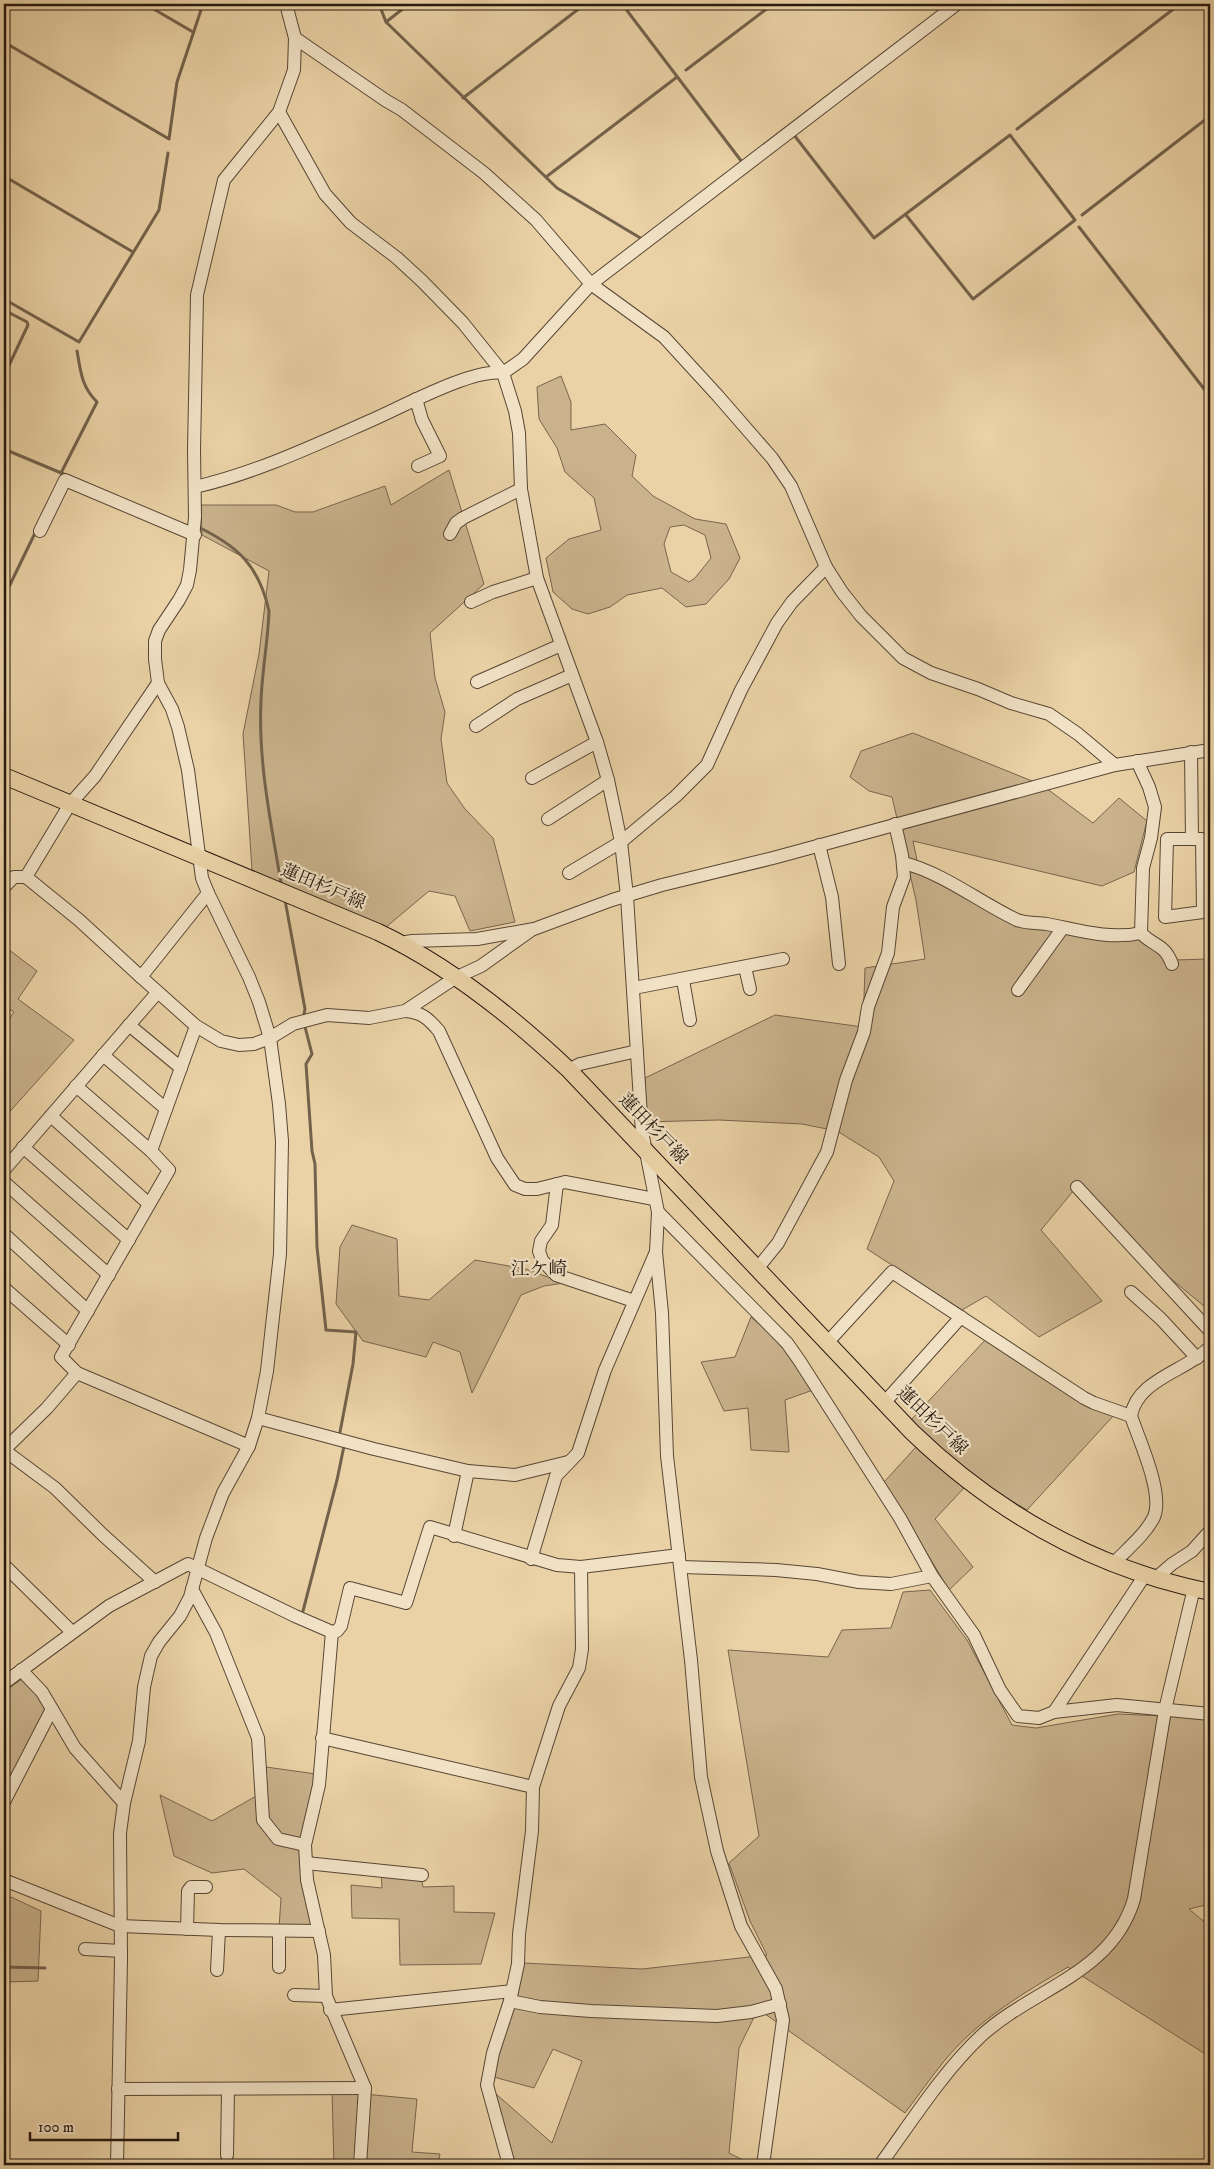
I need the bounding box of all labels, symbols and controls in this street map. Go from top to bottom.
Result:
street label: 蓮田杉戸線 [277,859,369,915]
street label: 蓮田杉戸線 [614,1089,692,1169]
district label: 江ケ崎 [510,1258,568,1281]
street label: 蓮田杉戸線 [892,1382,972,1460]
scale bar [30,2109,178,2141]
text: 100 m [38,2118,74,2137]

